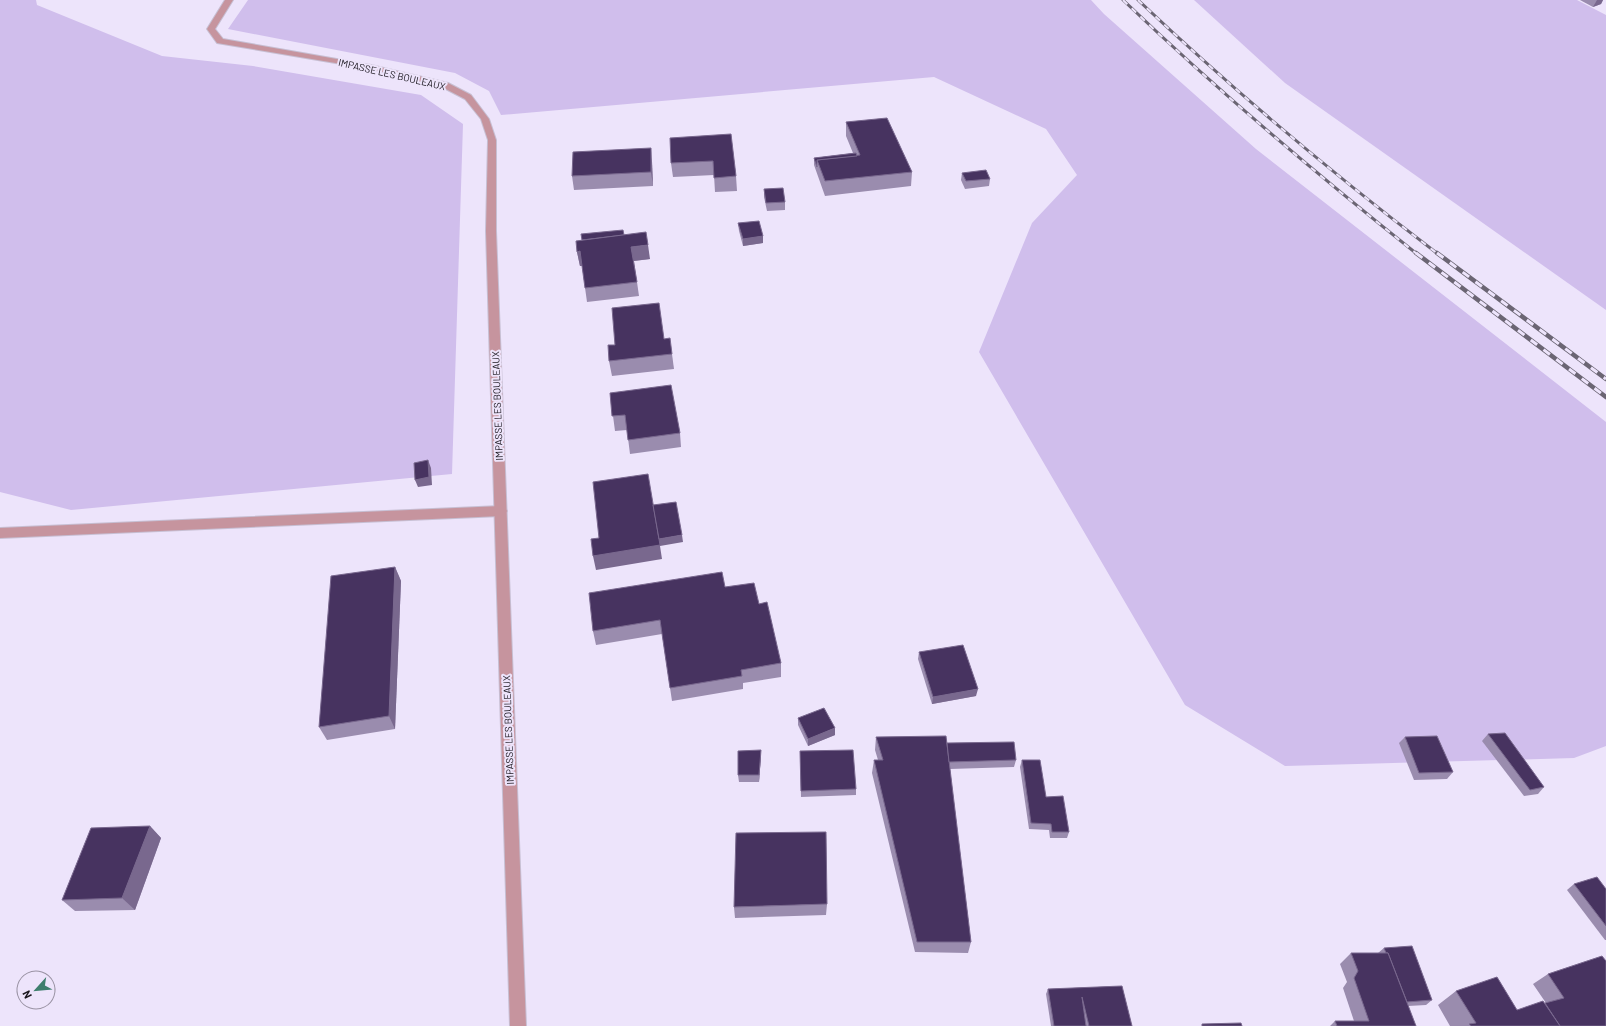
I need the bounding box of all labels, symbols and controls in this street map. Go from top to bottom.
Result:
street label: IMPASSE LES BOULEAUX [337,56,447,92]
street label: IMPASSE LES BOULEAUX [489,351,505,461]
street label: IMPASSE LES BOULEAUX [500,675,516,785]
north arrow [16,970,56,1010]
text: N [19,989,34,1001]

